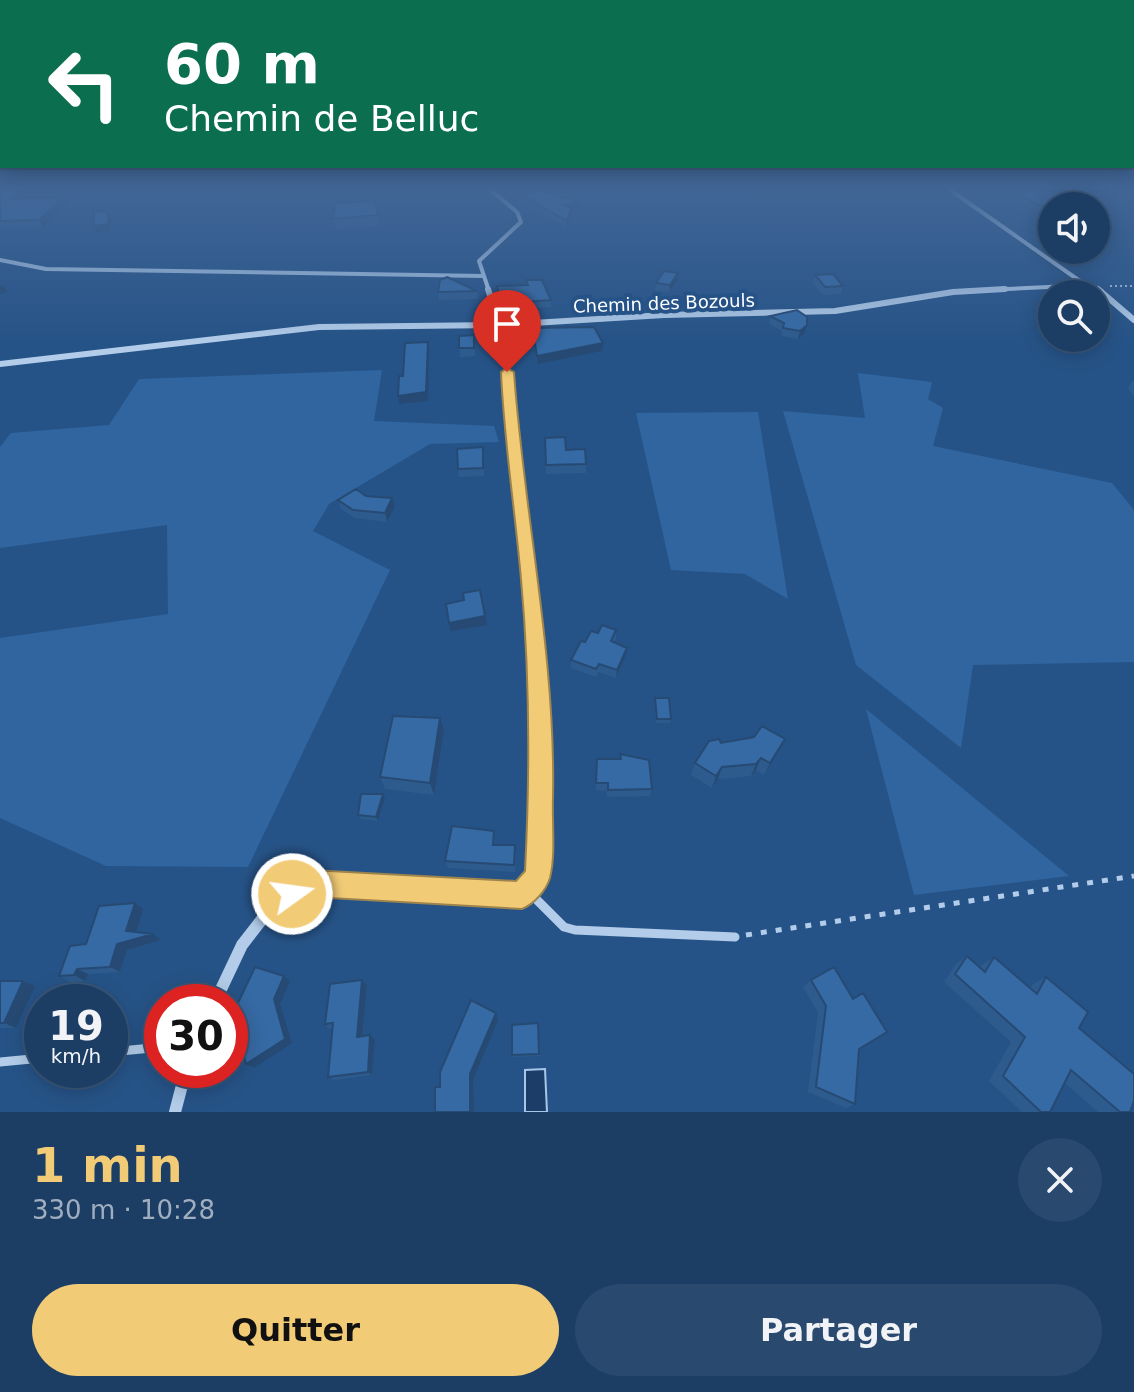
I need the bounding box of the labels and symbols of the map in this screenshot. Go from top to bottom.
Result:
street label: Chemin des Bozouls [573,289,755,317]
pin [473,290,541,372]
position arrow [250,852,334,936]
speed limit sign: 30 [144,984,248,1088]

